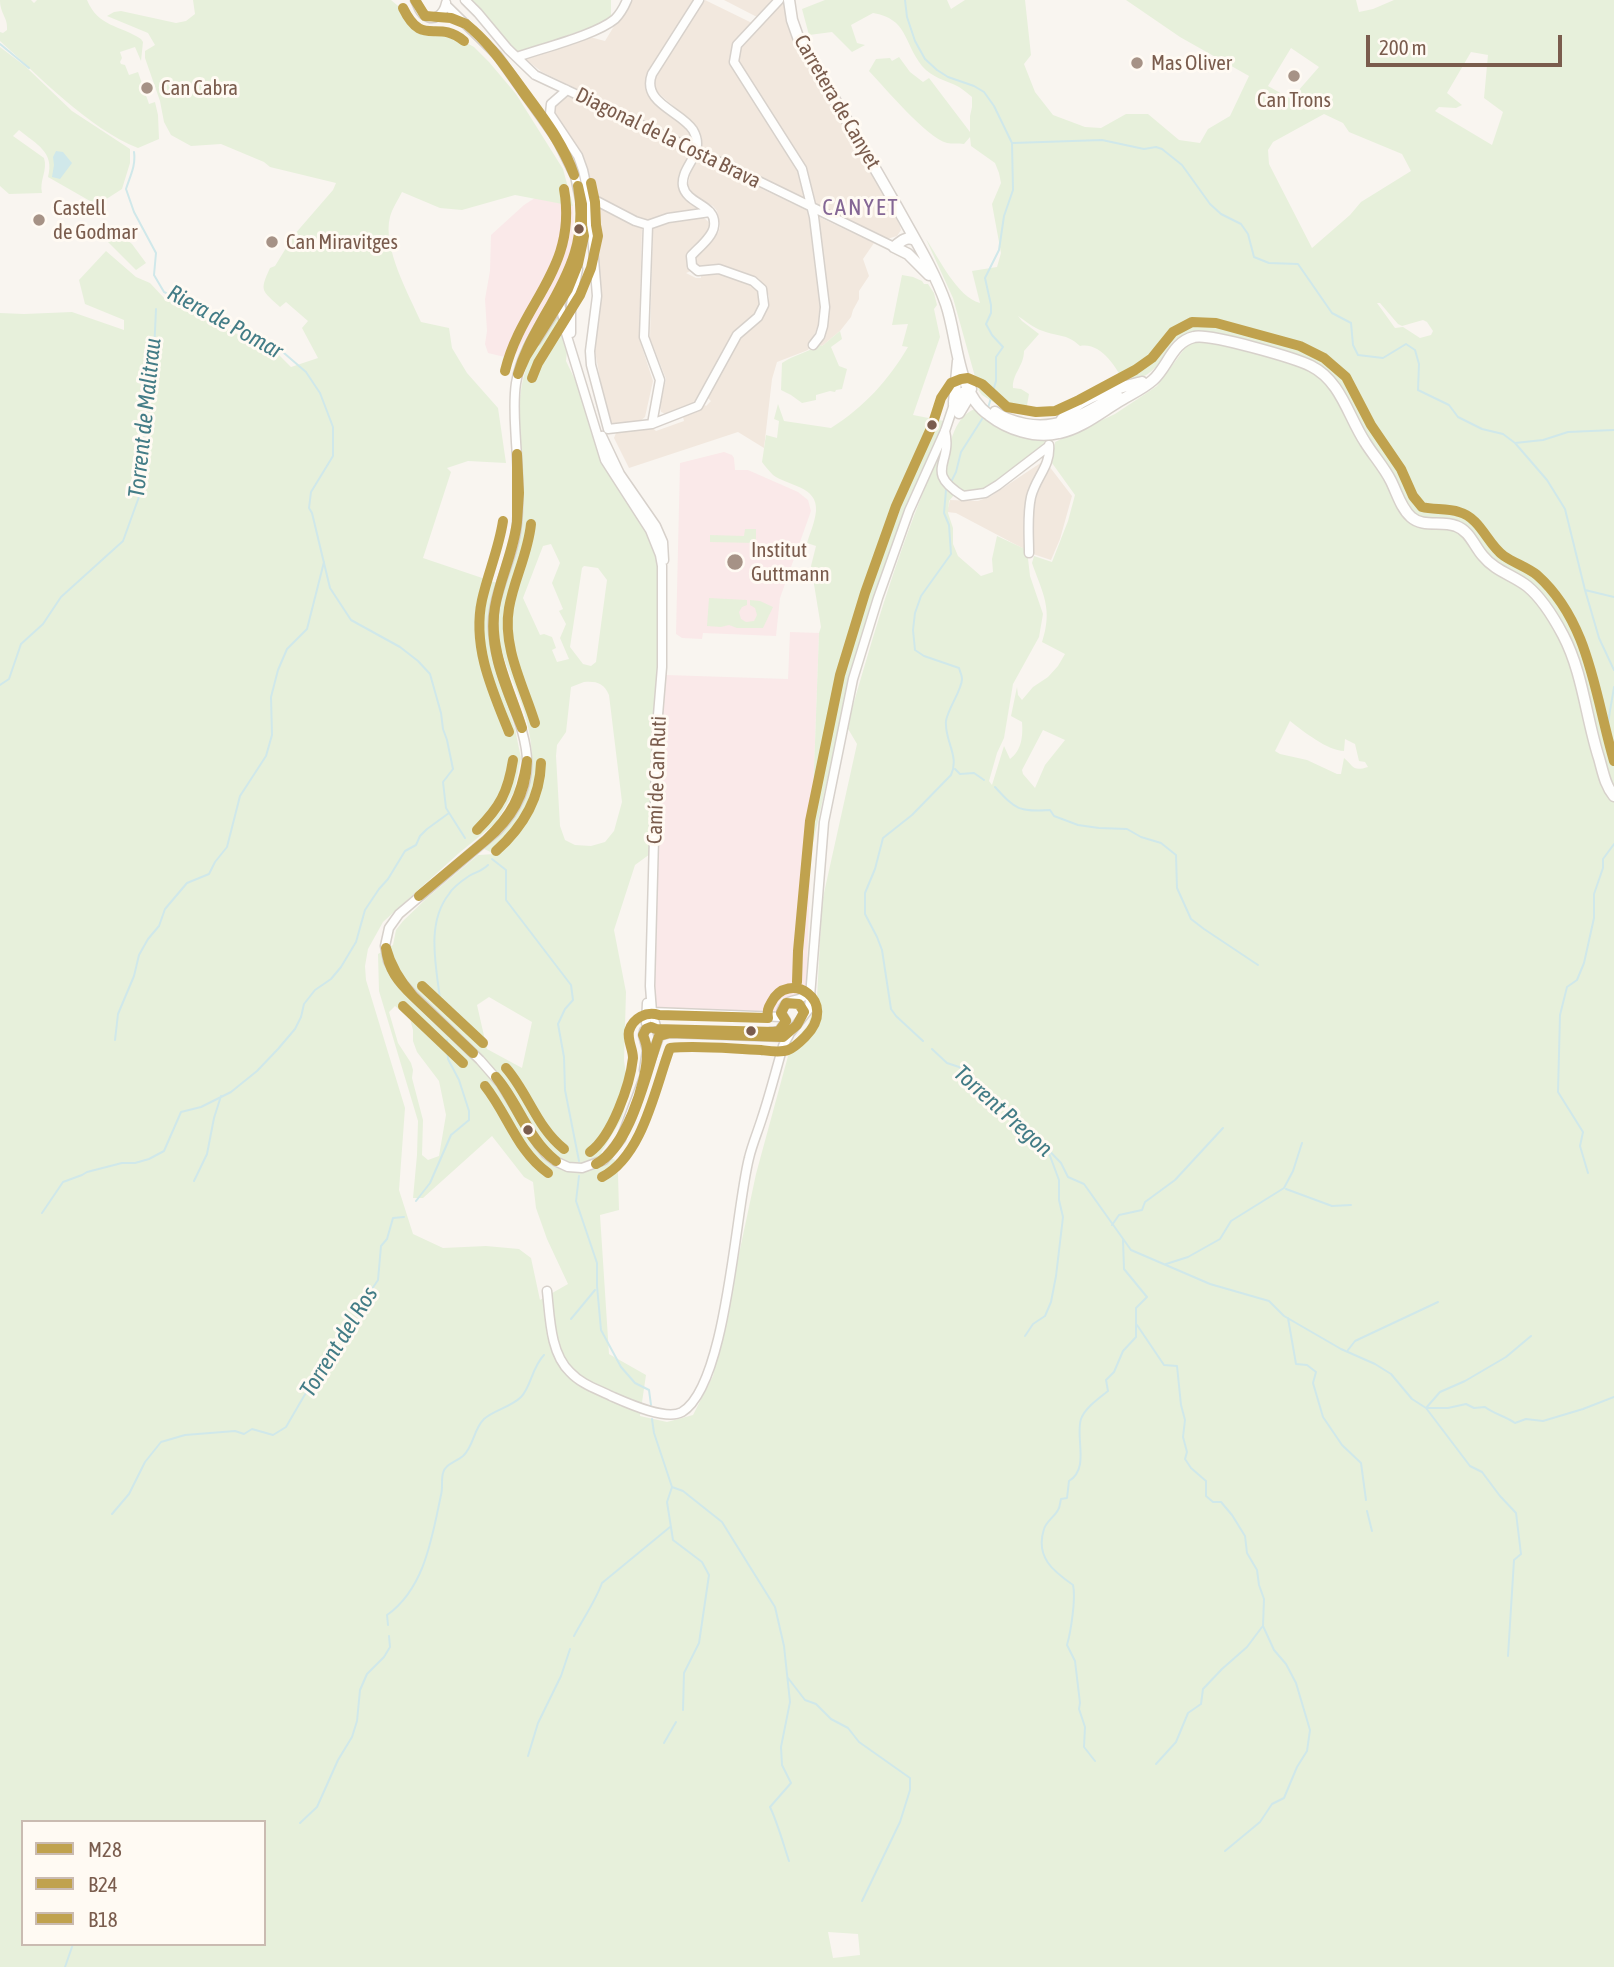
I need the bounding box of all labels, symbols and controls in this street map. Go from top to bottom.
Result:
scale bar [1369,21,1565,65]
street label: Carretera de Canyet [788,30,886,174]
text: 200 m [1379,35,1427,59]
place label: Mas Oliver [1151,50,1232,76]
marker: Mas Oliver [1129,55,1145,71]
marker: Can Trons [1286,68,1302,84]
place label: Can Cabra [161,75,238,101]
marker: Can Cabra [139,80,155,96]
street label: Diagonal de la Costa Brava [571,82,765,194]
place label: Can Trons [1257,87,1331,113]
district label: CANYET [823,194,899,222]
place label: Castell de Godmar [53,195,137,245]
marker: Castell de Godmar [31,212,47,228]
unlabelled marker [572,222,586,236]
place label: Can Miravitges [286,229,398,255]
marker: Can Miravitges [264,234,280,250]
water label: Riera de Pomar [163,279,287,365]
water label: Torrent de Malitrau [123,337,167,499]
unlabelled marker [925,418,939,432]
place label: Institut Guttmann [751,537,830,587]
marker: Institut Guttmann [725,552,745,572]
street label: Camí de Can Ruti [642,715,672,845]
unlabelled marker [744,1024,758,1038]
water label: Torrent Pregon [948,1059,1058,1163]
unlabelled marker [521,1123,535,1137]
water label: Torrent del Ros [294,1282,384,1402]
legend [21,1820,266,1946]
text: M28 [88,1837,122,1861]
text: B24 [88,1872,118,1896]
text: B18 [88,1907,118,1931]

